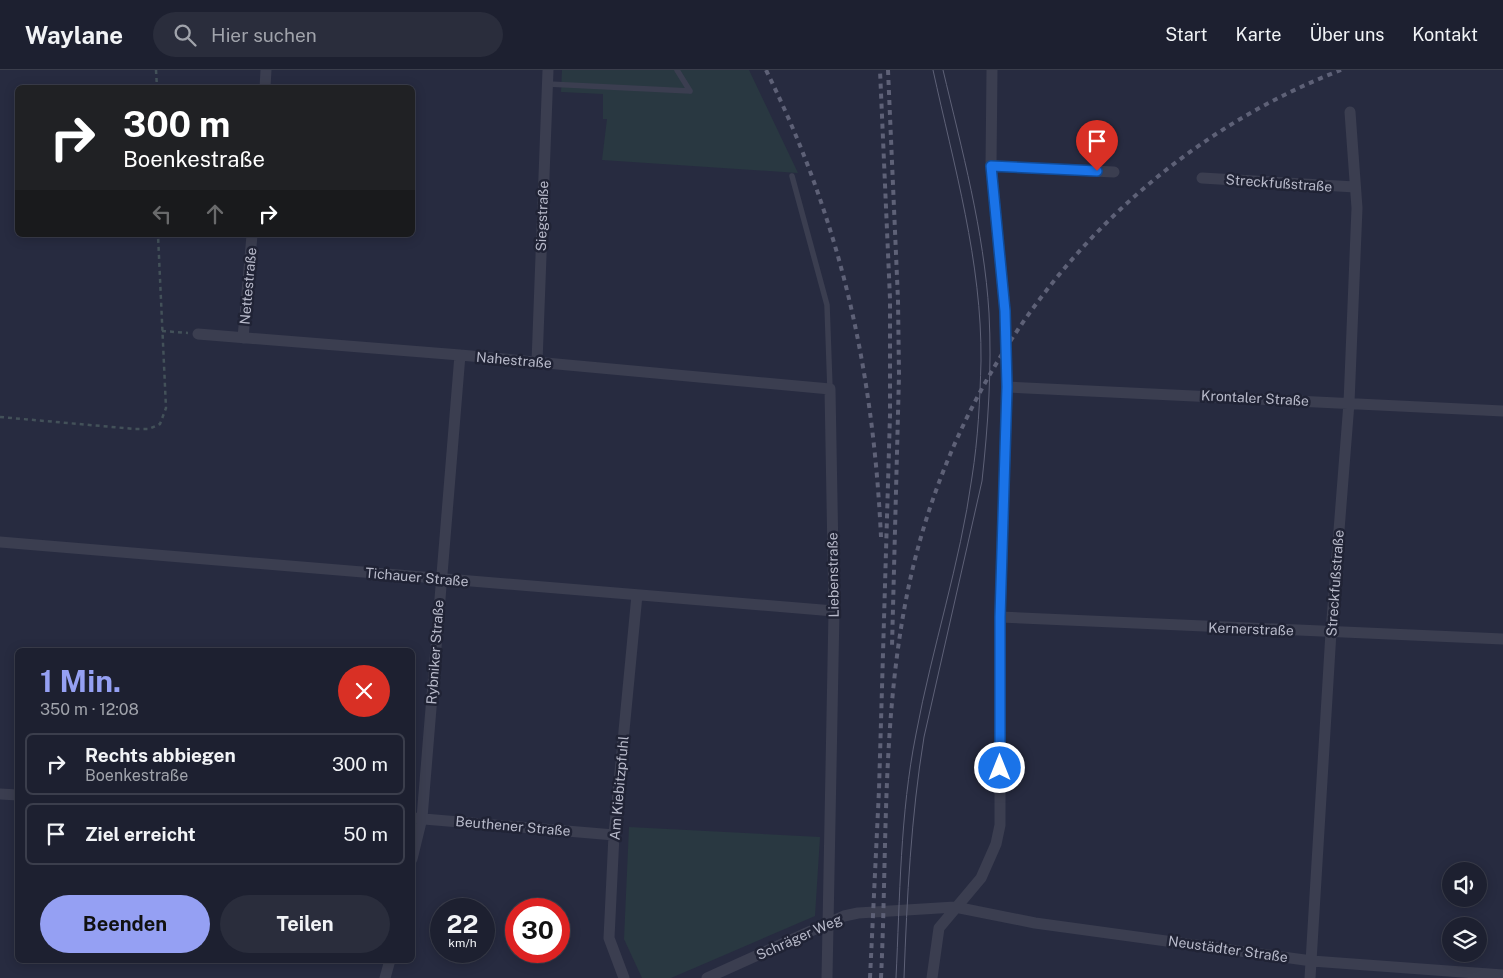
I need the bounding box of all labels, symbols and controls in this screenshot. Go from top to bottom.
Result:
search box [153,12,503,57]
text: Waylane [25,21,123,49]
icon: search [171,21,199,49]
text: Hier suchen [211,24,317,46]
text: Start [1165,24,1208,45]
text: Karte [1236,24,1281,45]
text: Über uns [1309,24,1384,45]
text: Kontakt [1412,24,1478,45]
text: 300 m [123,104,230,145]
icon: right [40,105,105,170]
pin [1076,120,1118,171]
icon: arrive [1083,127,1111,155]
text: Boenkestraße [123,146,265,172]
street label: Streckfußstraße [1225,171,1333,195]
street label: Siegstraße [533,180,551,252]
icon: left [148,200,176,228]
icon: ahead [201,200,229,228]
icon: right [254,200,282,228]
street label: Nettestraße [237,247,259,325]
street label: Nahestraße [476,349,552,371]
street label: Krontaler Straße [1201,387,1309,409]
street label: Streckfußstraße [1323,529,1347,637]
street label: Liebenstraße [824,532,842,618]
street label: Tichauer Straße [365,565,469,589]
street label: Rybniker Straße [423,599,447,705]
street label: Kernerstraße [1208,620,1294,638]
text: 1 Min. [40,663,121,699]
button: close [338,665,390,717]
text: 350 m · 12:08 [40,700,139,719]
street label: Am Kiebitzpfuhl [606,735,632,841]
position arrow [973,741,1025,793]
text: Rechts abbiegen [85,744,236,766]
icon: right [42,750,70,778]
text: 300 m [332,753,388,775]
text: Boenkestraße [85,766,188,785]
street label: Beuthener Straße [455,813,571,839]
icon: arrive [42,820,70,848]
text: Ziel erreicht [85,823,196,845]
text: 50 m [343,823,388,845]
map controls [1442,862,1487,962]
button: sound [1442,862,1487,907]
button: Beenden [40,895,210,953]
button: Teilen [220,895,390,953]
speed limit sign: 30 [505,898,570,963]
text: 22 [447,909,478,939]
street label: Schräger Weg [754,911,845,963]
button: layers [1442,917,1487,962]
street label: Neustädter Straße [1167,933,1289,965]
text: km/h [448,936,477,950]

